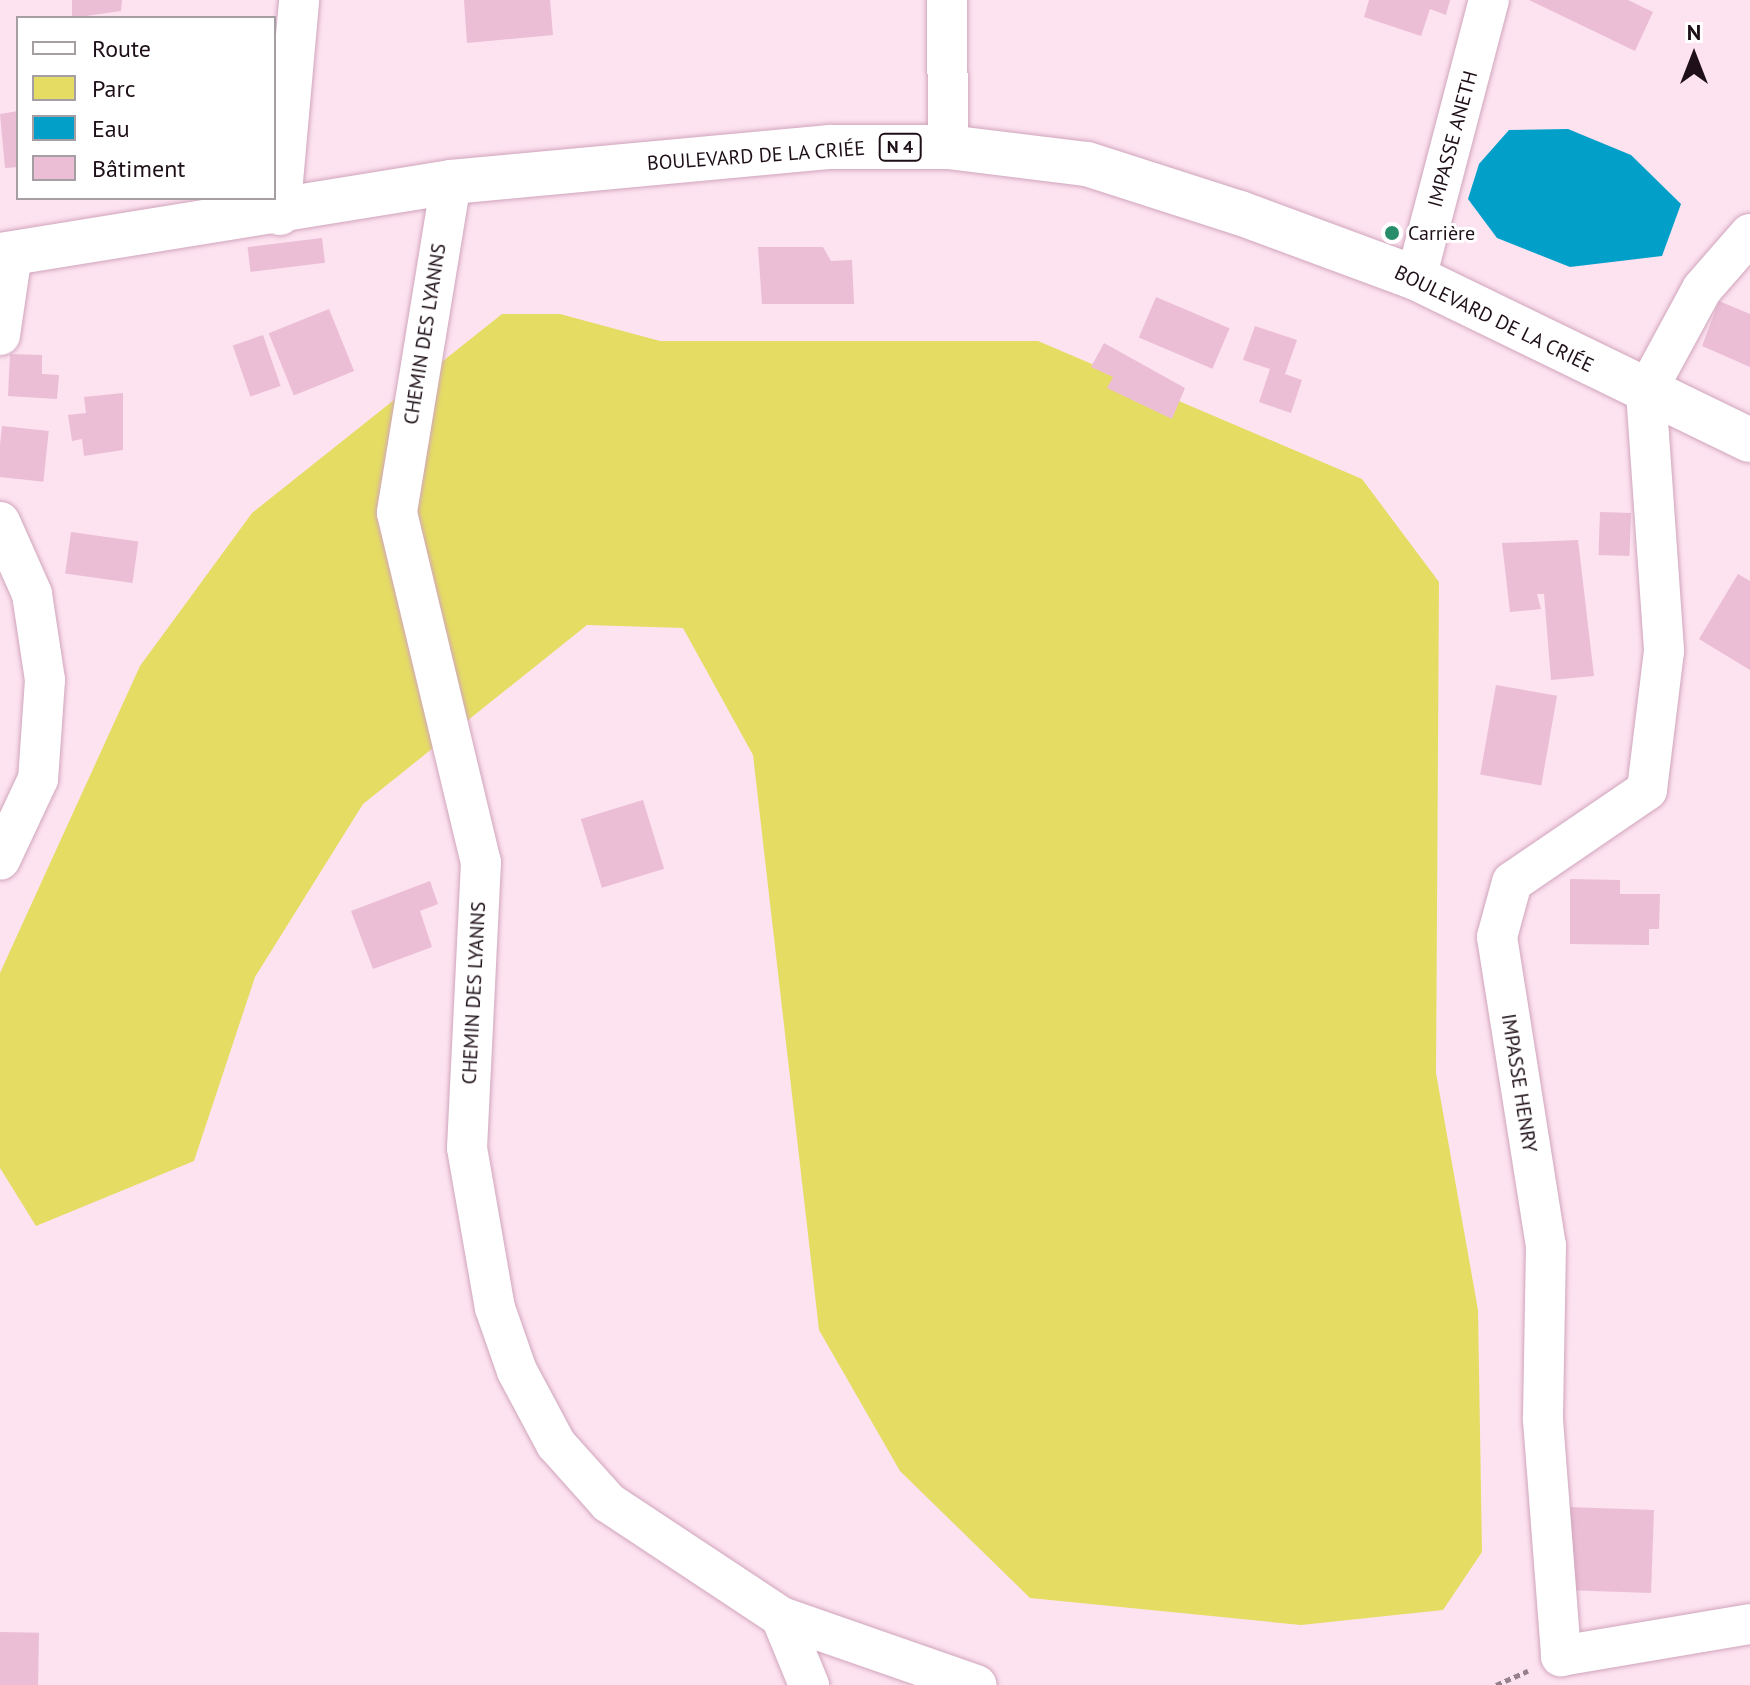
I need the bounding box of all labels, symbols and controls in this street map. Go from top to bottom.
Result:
legend [16,16,276,200]
north arrow [1654,16,1734,96]
text: N [1687,18,1701,46]
text: Route [92,33,151,64]
street label: IMPASSE ANETH [1423,68,1483,210]
text: Parc [92,73,135,104]
text: Eau [92,113,130,144]
road number: N 4 [878,133,922,161]
street label: BOULEVARD DE LA CRIÉE [646,136,866,176]
text: Bâtiment [92,153,185,184]
place label: Carrière [1408,221,1475,245]
marker: Carrière [1383,224,1401,242]
street label: CHEMIN DES LYANNS [399,242,451,426]
street label: BOULEVARD DE LA CRIÉE [1390,260,1598,378]
street label: CHEMIN DES LYANNS [457,901,491,1085]
street label: IMPASSE HENRY [1496,1012,1542,1154]

